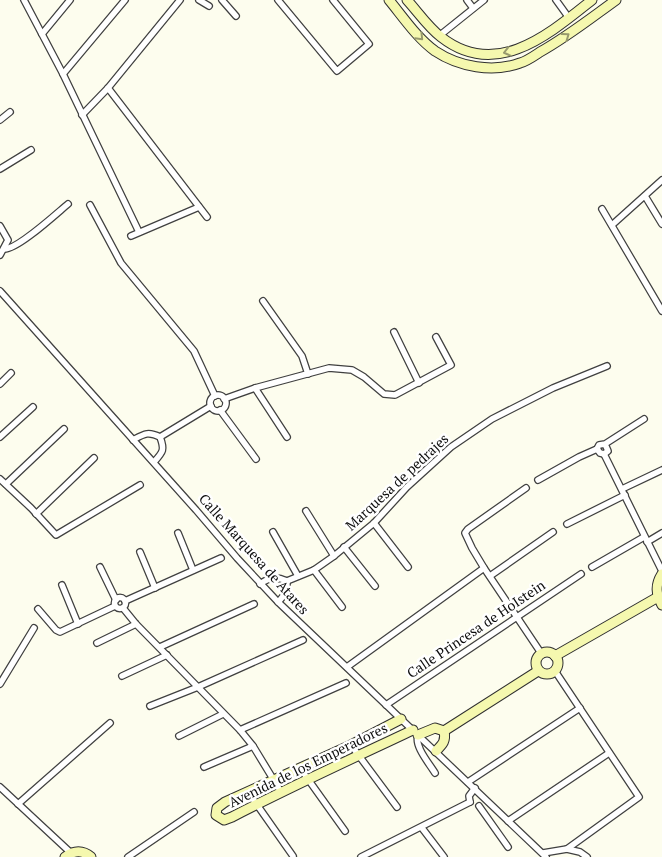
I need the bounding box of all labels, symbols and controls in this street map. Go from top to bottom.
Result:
one-way arrow [414,31,423,40]
one-way arrow [560,33,570,42]
one-way arrow [502,46,511,57]
street label: Marquesa de pedrajes [341,429,452,534]
street label: Calle Marquesa de Atares [195,489,314,618]
street label: Calle Princesa de HoIstein [403,575,549,682]
street label: Avenida de los Emperadores [225,718,390,811]

